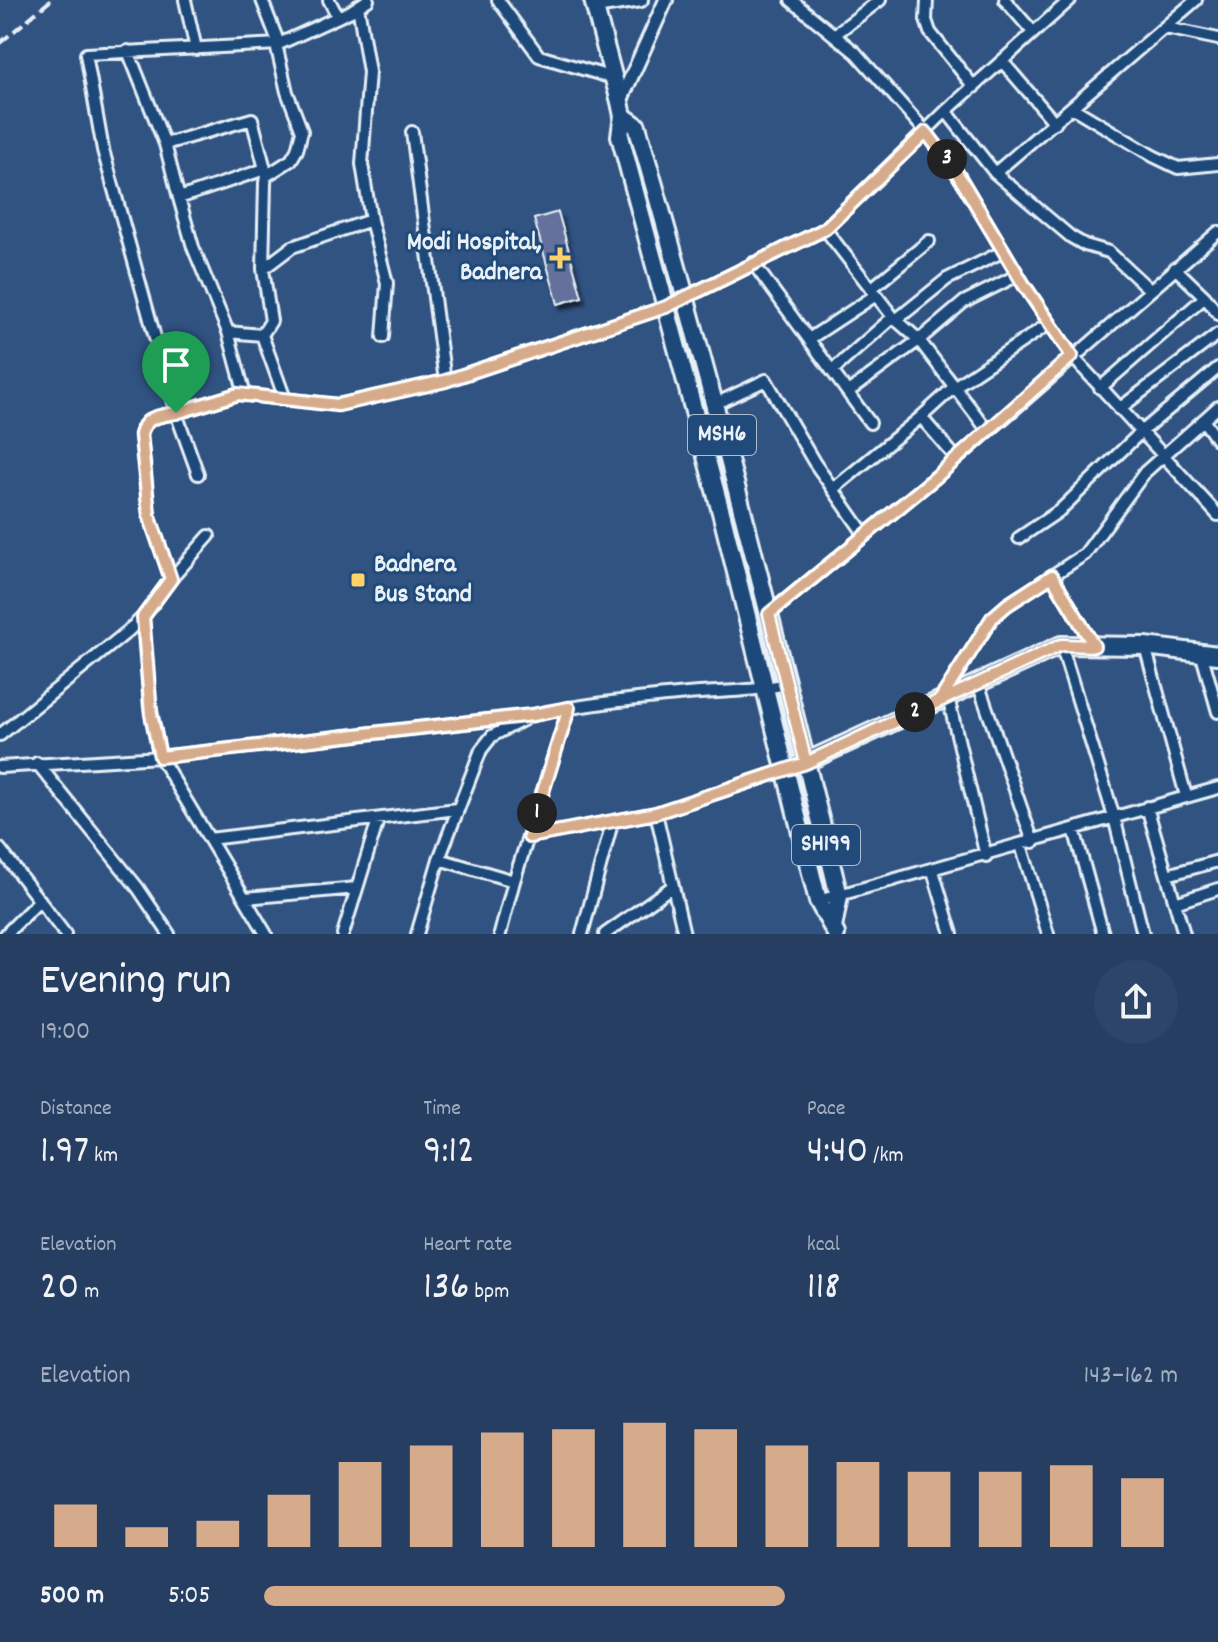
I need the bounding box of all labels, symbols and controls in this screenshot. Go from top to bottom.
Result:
pin: 3 [927,139,967,179]
text: 3 [942,143,952,174]
place label: Modi Hospital, Badnera [407,225,543,292]
marker: Modi Hospital, Badnera [549,247,571,269]
pin [142,331,210,413]
icon: arrive [154,343,198,387]
road number: MSH6 [688,415,756,455]
place label: Badnera Bus Stand [374,547,472,614]
marker: Badnera Bus Stand [349,571,367,589]
pin: 2 [895,692,935,732]
text: 2 [910,696,920,727]
pin: 1 [517,793,557,833]
text: 1 [535,797,539,828]
road number: SH199 [792,825,860,865]
text: Evening run [40,952,231,1015]
button: share [1094,960,1178,1044]
text: 19:00 [40,1014,90,1051]
text: Distance [40,1094,112,1125]
text: Time [423,1094,461,1125]
text: Pace [807,1094,846,1125]
text: 1.97 [40,1125,89,1182]
text: 9:12 [423,1125,475,1182]
text: 4:40 [807,1125,868,1182]
text: km [89,1141,118,1172]
text: /km [868,1141,904,1172]
text: Elevation [40,1230,117,1261]
text: Heart rate [423,1230,512,1261]
text: kcal [807,1230,840,1261]
text: 20 [40,1261,79,1318]
text: 136 [423,1261,469,1318]
text: 118 [807,1261,840,1318]
text: m [79,1277,99,1308]
text: bpm [469,1277,509,1308]
text: Elevation [40,1358,130,1395]
text: 143–162 m [1083,1358,1178,1395]
text: 500 m [40,1578,104,1615]
text: 5:05 [168,1578,211,1615]

